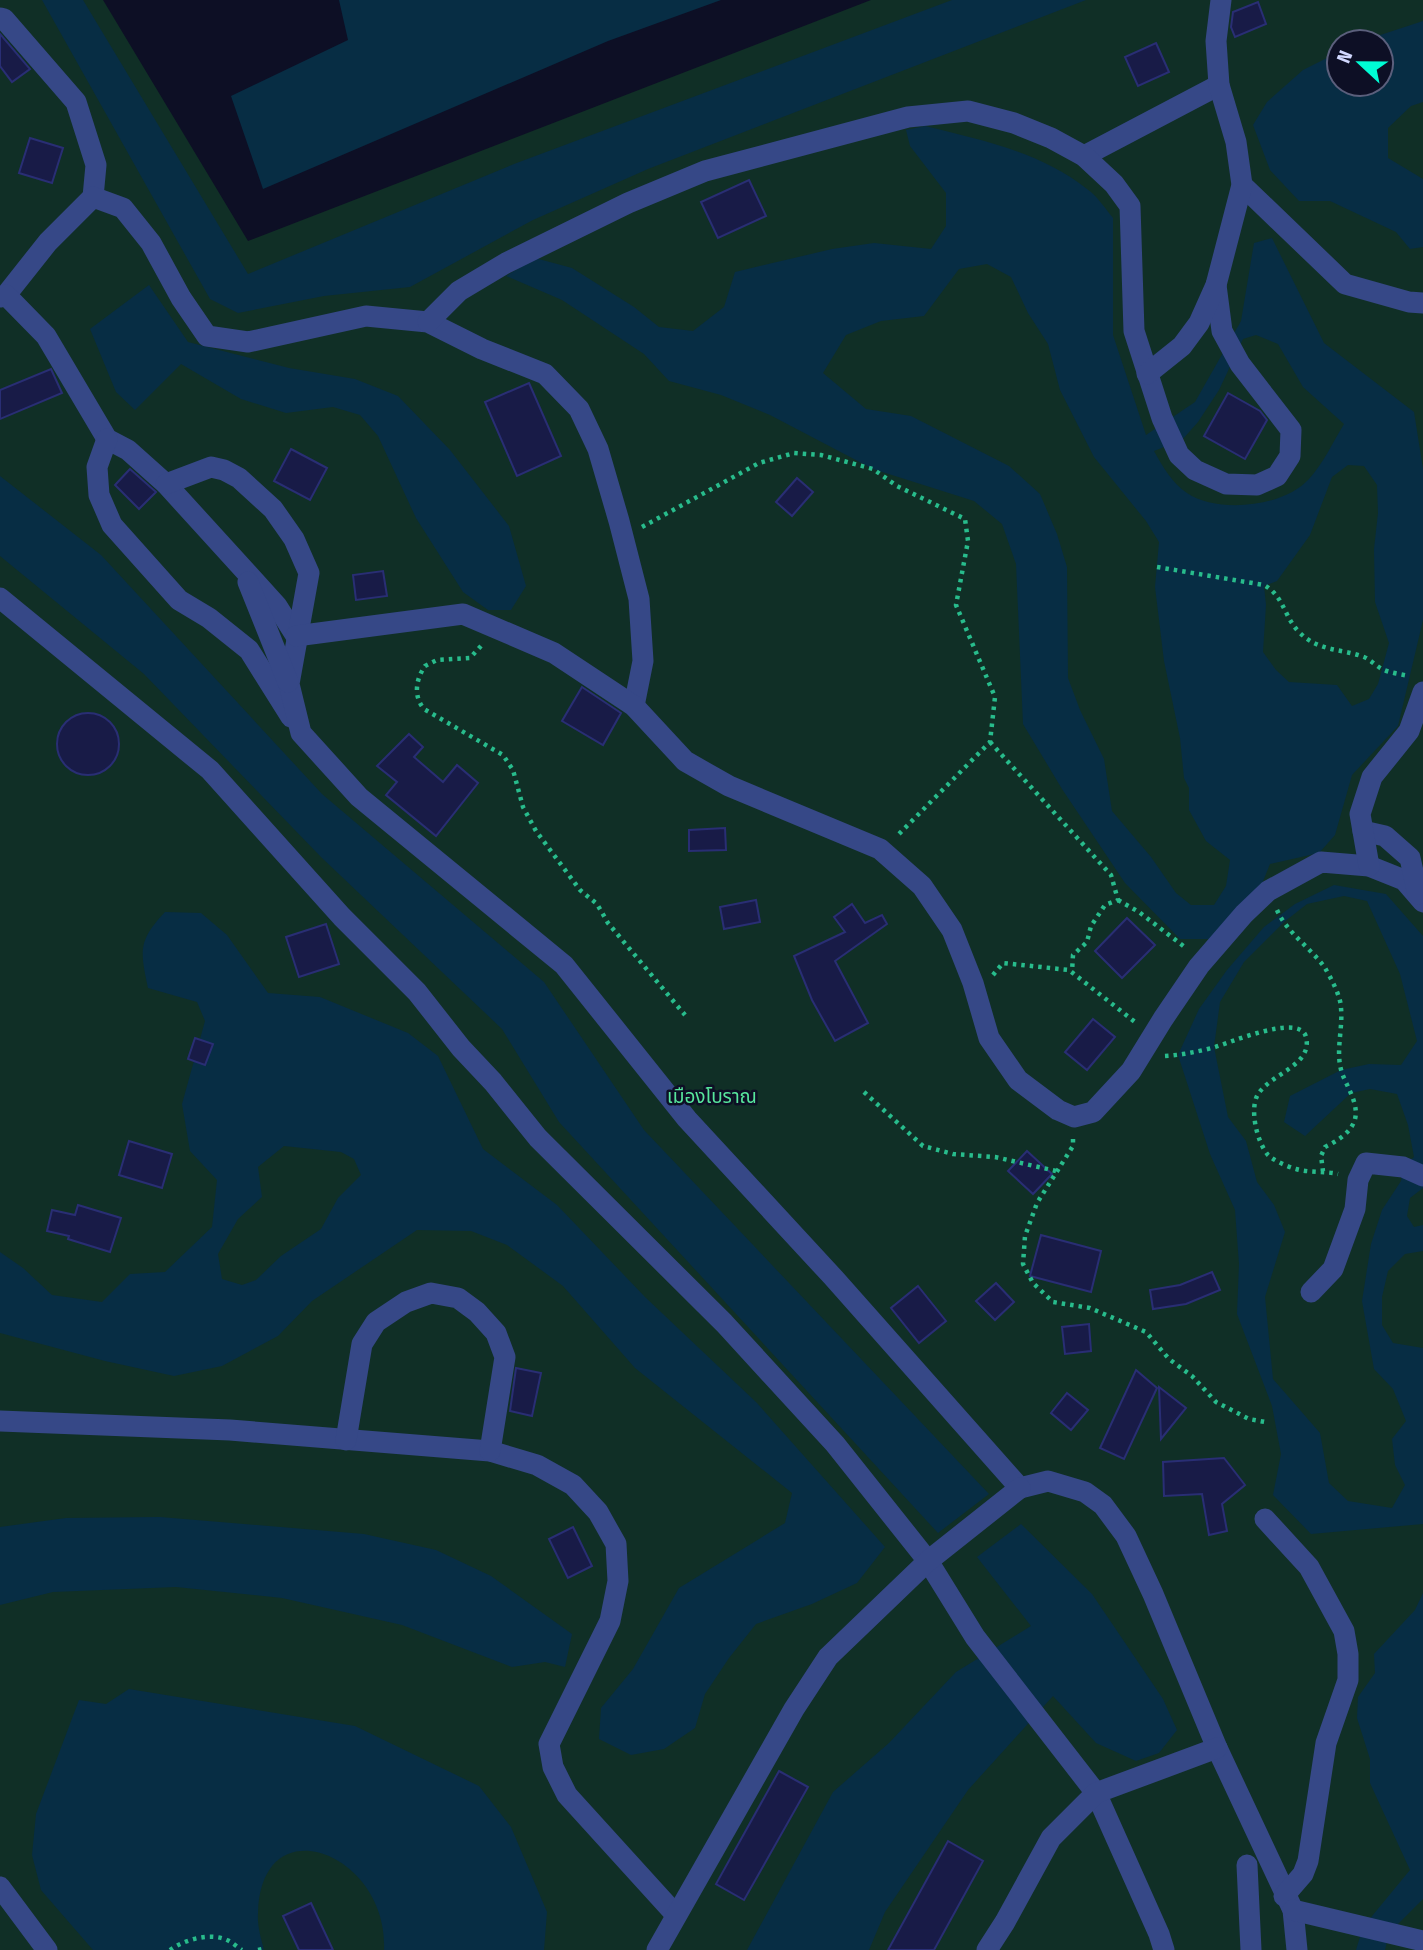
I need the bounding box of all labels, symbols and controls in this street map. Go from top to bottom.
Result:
north arrow [1325,28,1395,98]
text: N [1332,47,1357,66]
park label: เมืองโบราณ [667,1085,757,1108]

